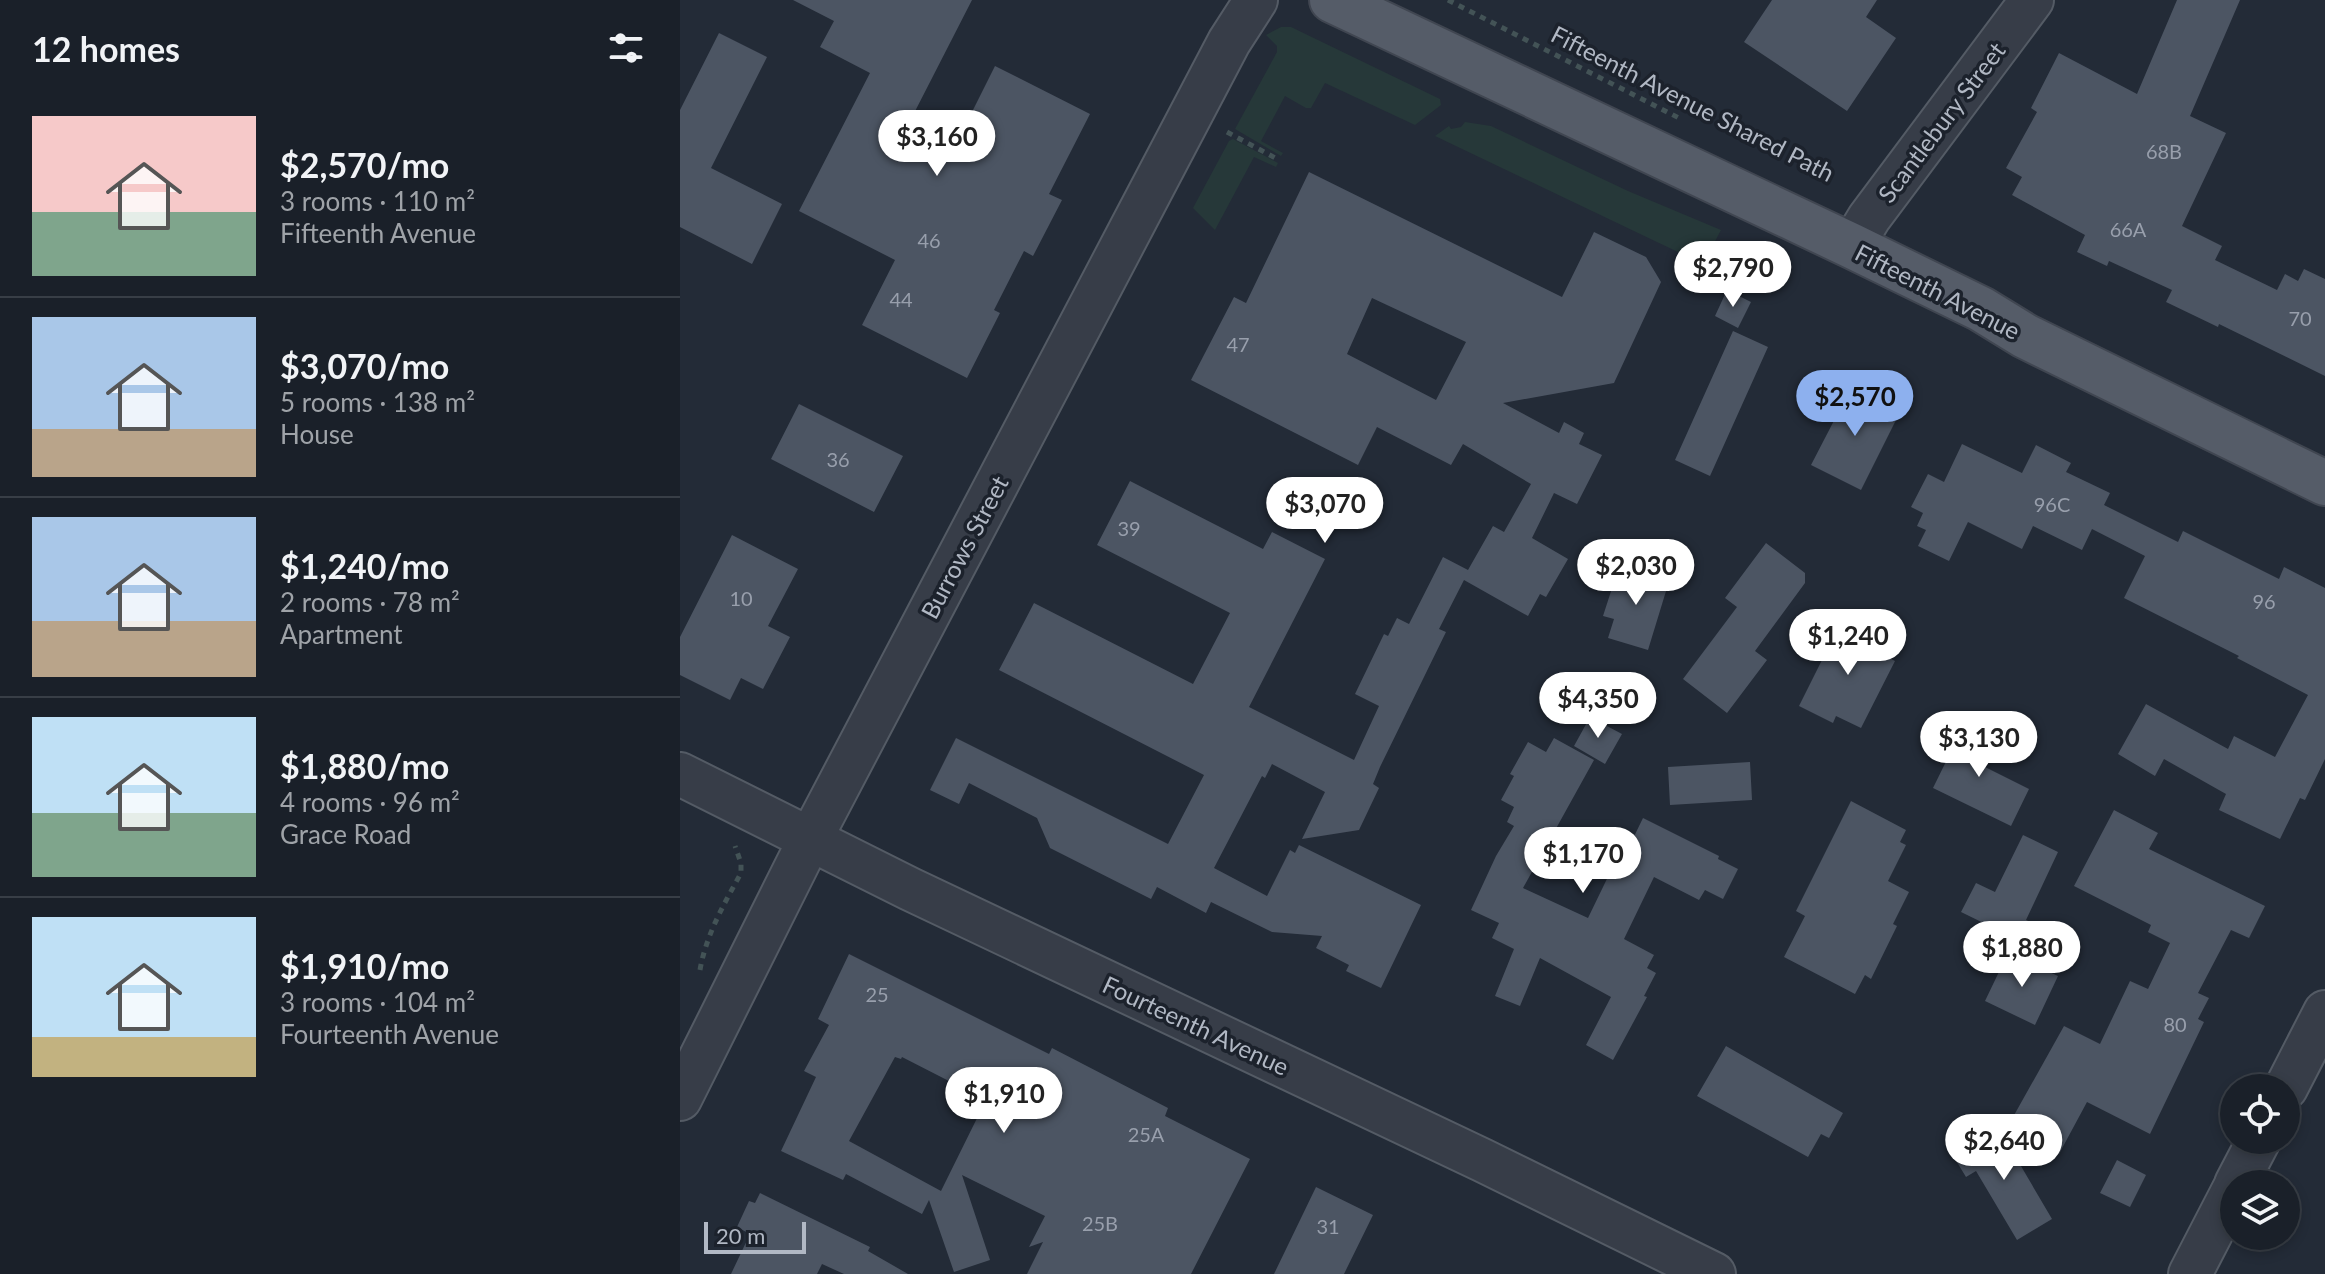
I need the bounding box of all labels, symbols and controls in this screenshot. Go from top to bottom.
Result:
street label: Fifteenth Avenue Shared Path [1547,19,1839,187]
icon: filters [604,26,648,70]
text: 12 homes [32,28,180,69]
street label: Scantlebury Street [1871,36,2011,208]
pin: $3,160 [872,110,1002,178]
text: $3,160 [896,120,978,152]
house number: 68B [2146,139,2182,163]
text: $2,570/mo [280,144,449,185]
icon: home [96,148,192,244]
text: 3 rooms · 110 m² [280,185,475,217]
text: Fifteenth Avenue [280,217,476,249]
house number: 66A [2110,217,2147,241]
house number: 46 [917,228,941,252]
street label: Fifteenth Avenue [1851,237,2025,345]
pin: $2,790 [1668,241,1798,309]
text: $2,790 [1692,251,1774,283]
house number: 44 [889,287,913,311]
house number: 70 [2288,306,2312,330]
house number: 47 [1226,332,1250,356]
text: $3,070/mo [280,345,449,386]
icon: home [96,349,192,445]
pin: $2,570 [1790,370,1920,438]
text: $2,570 [1814,380,1896,412]
text: 5 rooms · 138 m² [280,386,475,418]
text: House [280,418,354,450]
house number: 36 [826,447,850,471]
street label: Burrows Street [914,470,1014,623]
pin: $3,070 [1260,477,1390,545]
text: $3,070 [1284,487,1366,519]
house number: 96C [2034,492,2070,516]
house number: 39 [1117,516,1141,540]
pin: $2,030 [1571,539,1701,607]
text: $1,240/mo [280,545,449,586]
icon: home [96,549,192,645]
text: $2,030 [1595,549,1677,581]
text: 2 rooms · 78 m² [280,586,460,618]
house number: 10 [729,586,753,610]
house number: 96 [2252,589,2276,613]
pin: $1,240 [1783,609,1913,677]
text: Apartment [280,618,403,650]
text: $1,240 [1807,619,1889,651]
pin: $4,350 [1533,672,1663,740]
text: $4,350 [1557,682,1639,714]
pin: $3,130 [1914,711,2044,779]
text: $3,130 [1938,721,2020,753]
text: $1,880/mo [280,745,449,786]
icon: home [96,749,192,845]
text: 4 rooms · 96 m² [280,786,460,818]
text: Grace Road [280,818,411,850]
pin: $1,170 [1518,827,1648,895]
text: $1,170 [1542,837,1624,869]
pin: $1,880 [1957,921,2087,989]
text: $1,880 [1981,931,2063,963]
text: $1,910/mo [280,945,449,986]
icon: home [96,949,192,1045]
street label: Fourteenth Avenue [1098,969,1294,1081]
house number: 25 [865,982,889,1006]
text: 3 rooms · 104 m² [280,986,475,1018]
house number: 80 [2163,1012,2187,1036]
text: Fourteenth Avenue [280,1018,499,1050]
pin: $1,910 [939,1067,1069,1135]
map controls [2220,1074,2300,1250]
button: locate [2220,1074,2300,1154]
text: $1,910 [963,1077,1045,1109]
pin: $2,640 [1939,1114,2069,1182]
house number: 25A [1128,1122,1165,1146]
text: $2,640 [1963,1124,2045,1156]
button: layers [2220,1170,2300,1250]
house number: 25B [1082,1211,1118,1235]
house number: 31 [1316,1214,1340,1238]
scale bar [704,1218,806,1254]
text: 20 m [716,1222,765,1249]

